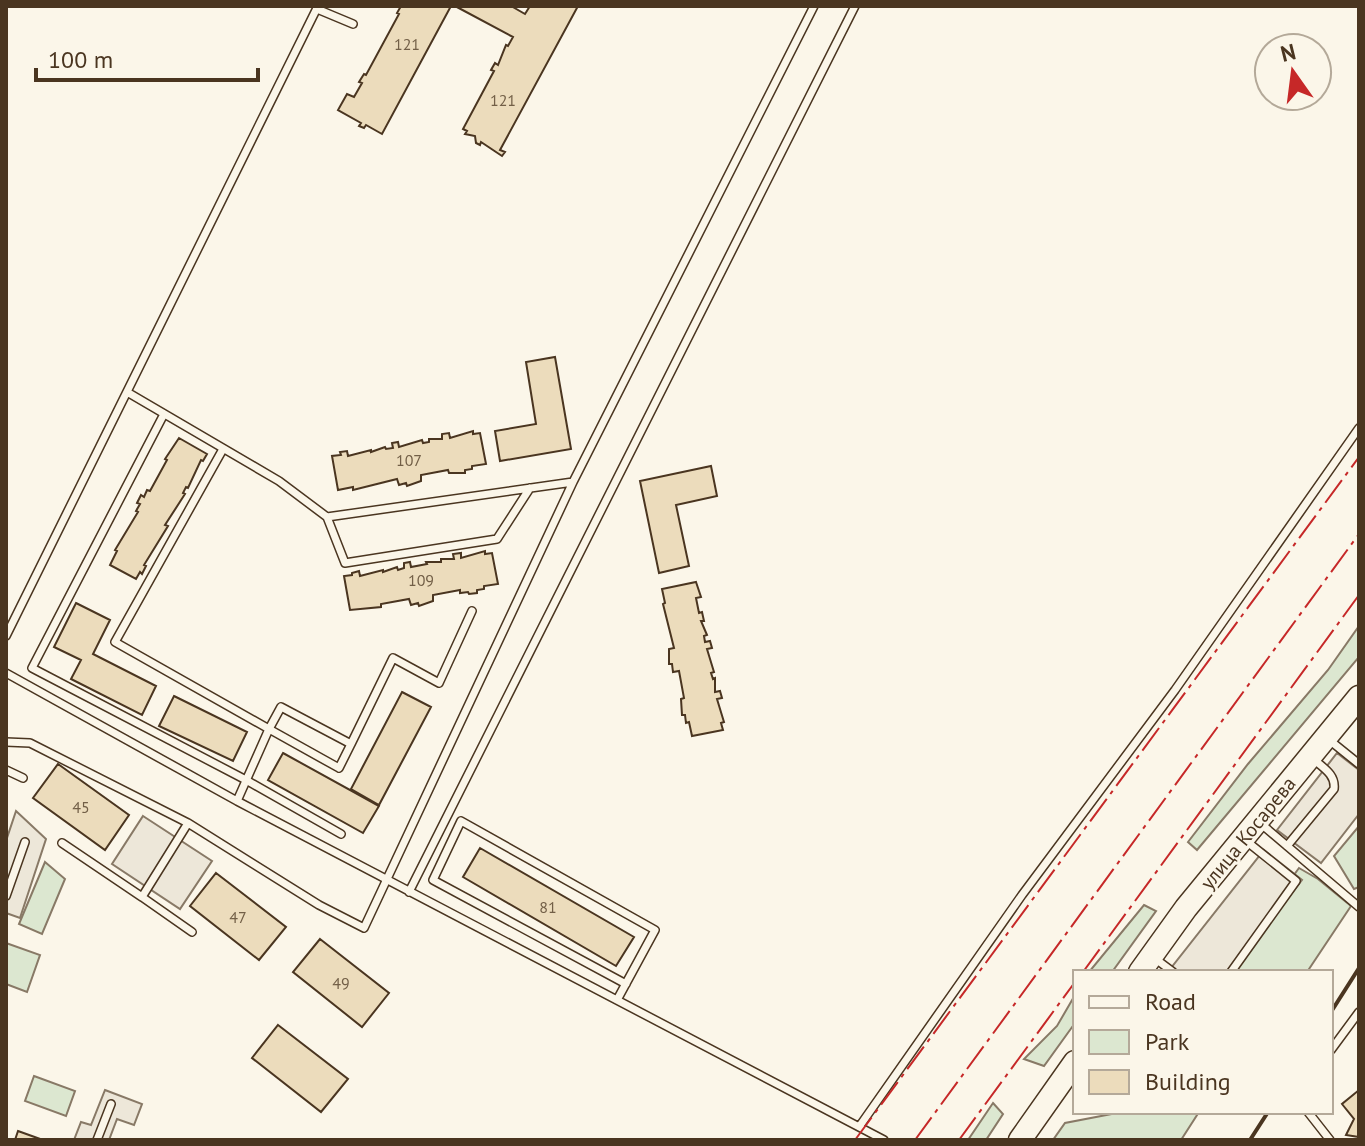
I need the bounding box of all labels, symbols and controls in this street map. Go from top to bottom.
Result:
scale bar [36,32,258,82]
north arrow [1253,32,1333,112]
house number: 121 [394,34,420,54]
text: N [1278,37,1299,68]
text: 100 m [48,44,113,75]
house number: 121 [490,90,516,110]
house number: 107 [396,450,422,470]
house number: 109 [408,570,434,590]
street label: улица Косарева [1195,771,1301,895]
house number: 45 [72,797,90,817]
house number: 81 [539,897,557,917]
house number: 47 [229,907,247,927]
legend [1073,970,1333,1114]
house number: 49 [332,973,350,993]
text: Road [1145,986,1196,1017]
text: Park [1145,1026,1190,1057]
text: Building [1145,1066,1231,1097]

